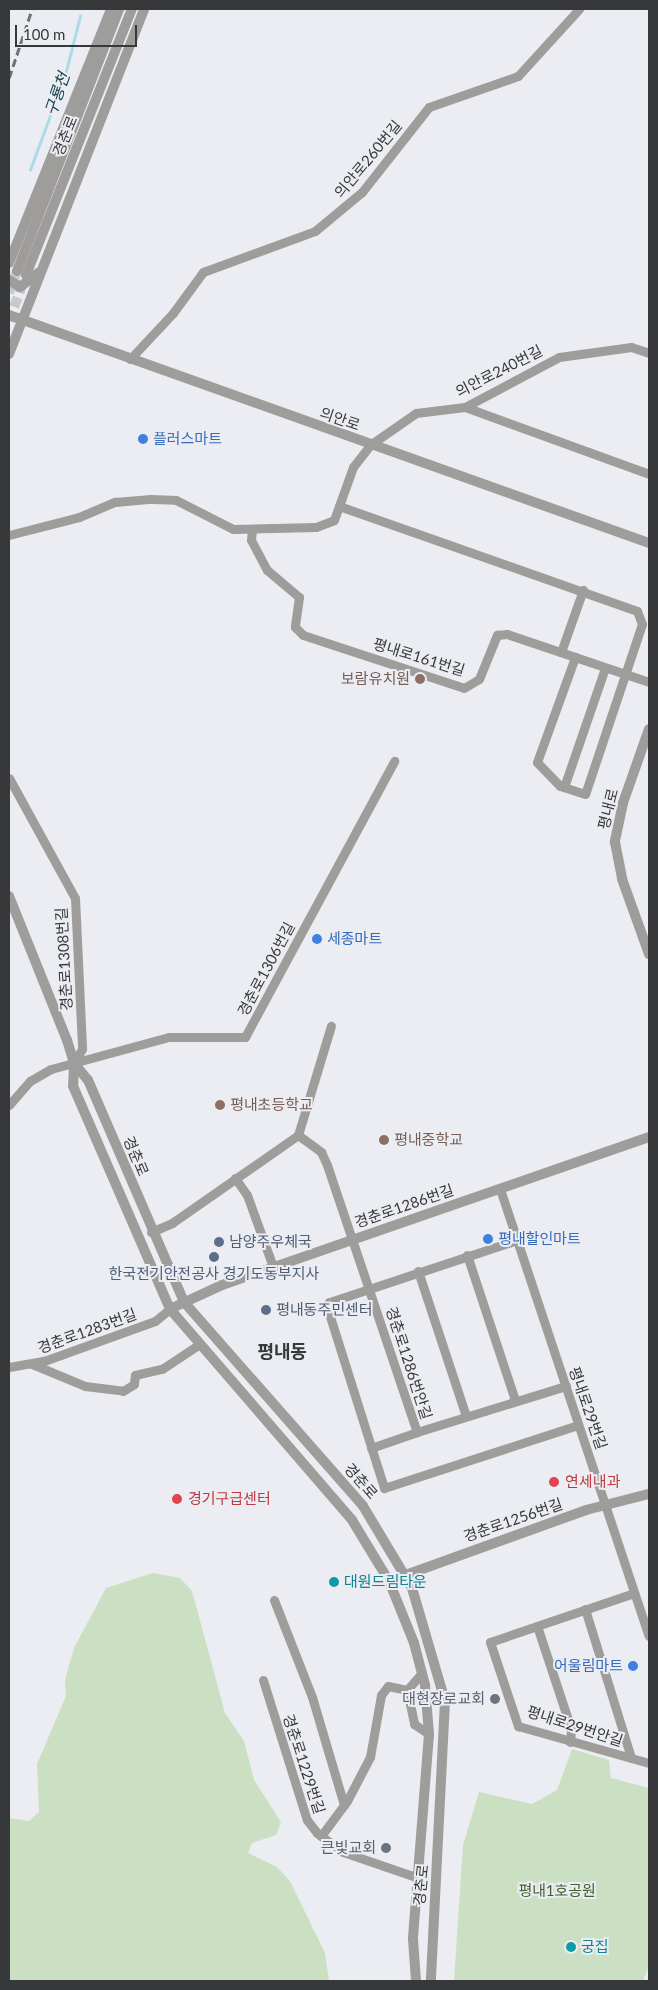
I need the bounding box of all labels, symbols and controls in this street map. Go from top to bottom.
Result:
scale bar [18,15,140,47]
text: 100 m [23,25,65,43]
water label: 구룡천 [41,70,73,118]
street label: 경춘로 [49,113,81,159]
street label: 의안로260번길 [331,117,405,201]
street label: 의안로240번길 [453,341,545,401]
street label: 의안로 [317,404,363,434]
place label: 플러스마트 [153,430,222,448]
marker: 플러스마트 [137,433,149,445]
street label: 평내로161번길 [371,634,467,680]
place label: 보람유치원 [341,670,410,688]
marker: 보람유치원 [414,673,426,685]
street label: 평내로 [594,787,622,831]
street label: 경춘로1308번길 [52,907,76,1011]
street label: 경춘로1306번길 [234,919,298,1019]
place label: 세종마트 [327,930,382,948]
marker: 세종마트 [311,933,323,945]
place label: 평내초등학교 [230,1096,313,1114]
marker: 평내초등학교 [214,1099,226,1111]
place label: 평내중학교 [394,1131,463,1149]
street label: 경춘로 [120,1133,152,1179]
marker: 평내중학교 [378,1134,390,1146]
street label: 경춘로1286번길 [352,1181,456,1231]
place label: 평내할인마트 [498,1230,581,1248]
place label: 남양주우체국 [229,1233,312,1251]
marker: 평내할인마트 [482,1233,494,1245]
marker: 남양주우체국 [213,1236,225,1248]
marker: 한국전기안전공사 경기도동부지사 [208,1251,220,1263]
place label: 한국전기안전공사 경기도동부지사 [109,1265,319,1283]
place label: 평내동주민센터 [276,1301,373,1319]
marker: 평내동주민센터 [260,1304,272,1316]
street label: 경춘로1286번안길 [382,1304,436,1422]
street label: 경춘로1283번길 [35,1305,139,1357]
district label: 평내동 [257,1340,307,1362]
street label: 평내로29번길 [565,1364,611,1452]
street label: 경춘로 [341,1459,381,1503]
place label: 연세내과 [565,1473,620,1491]
marker: 연세내과 [547,1475,561,1489]
place label: 경기구급센터 [188,1490,271,1508]
marker: 경기구급센터 [170,1492,184,1506]
street label: 경춘로1256번길 [461,1495,565,1545]
place label: 대원드림타운 [344,1573,427,1591]
marker: 대원드림타운 [328,1576,340,1588]
place label: 어울림마트 [554,1657,623,1675]
marker: 어울림마트 [627,1660,639,1672]
place label: 대현장로교회 [402,1690,485,1708]
marker: 대현장로교회 [489,1693,501,1705]
street label: 평내로29번안길 [525,1702,625,1750]
street label: 경춘로1229번길 [279,1712,329,1816]
place label: 큰빛교회 [321,1839,376,1857]
marker: 큰빛교회 [380,1842,392,1854]
street label: 경춘로 [410,1863,432,1907]
park label: 평내1호공원 [518,1882,596,1900]
place label: 궁집 [581,1938,609,1956]
marker: 궁집 [565,1941,577,1953]

